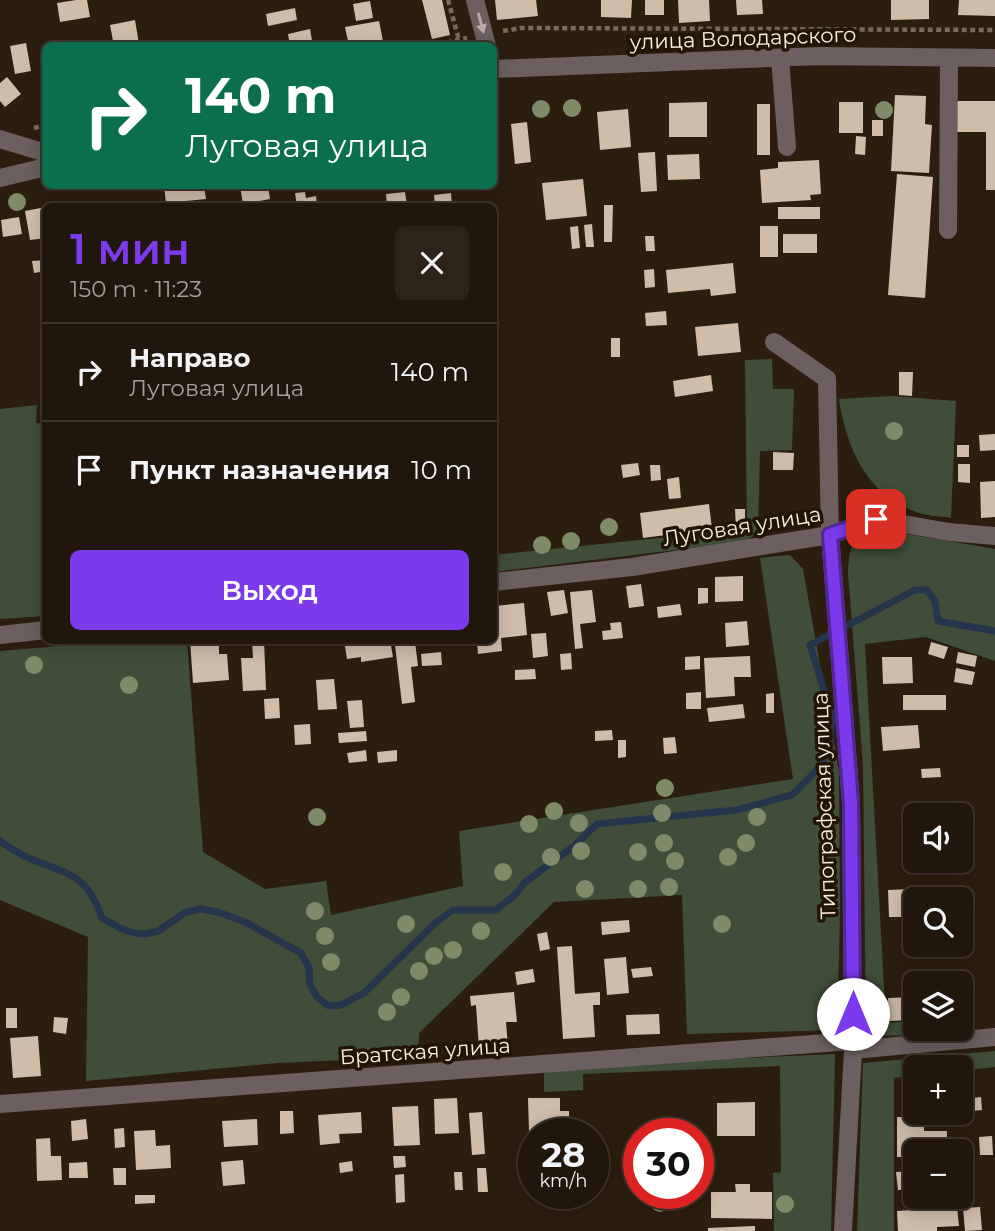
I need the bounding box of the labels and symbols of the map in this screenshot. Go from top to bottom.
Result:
one-way arrow [476,12,487,34]
street label: улица Володарского [628,22,857,54]
pin [846,489,906,549]
street label: Луговая улица [661,501,823,551]
street label: Типографская улица [808,692,840,920]
position arrow [816,977,890,1051]
street label: Братская улица [339,1033,511,1069]
speed limit sign: 30 [623,1118,714,1209]

